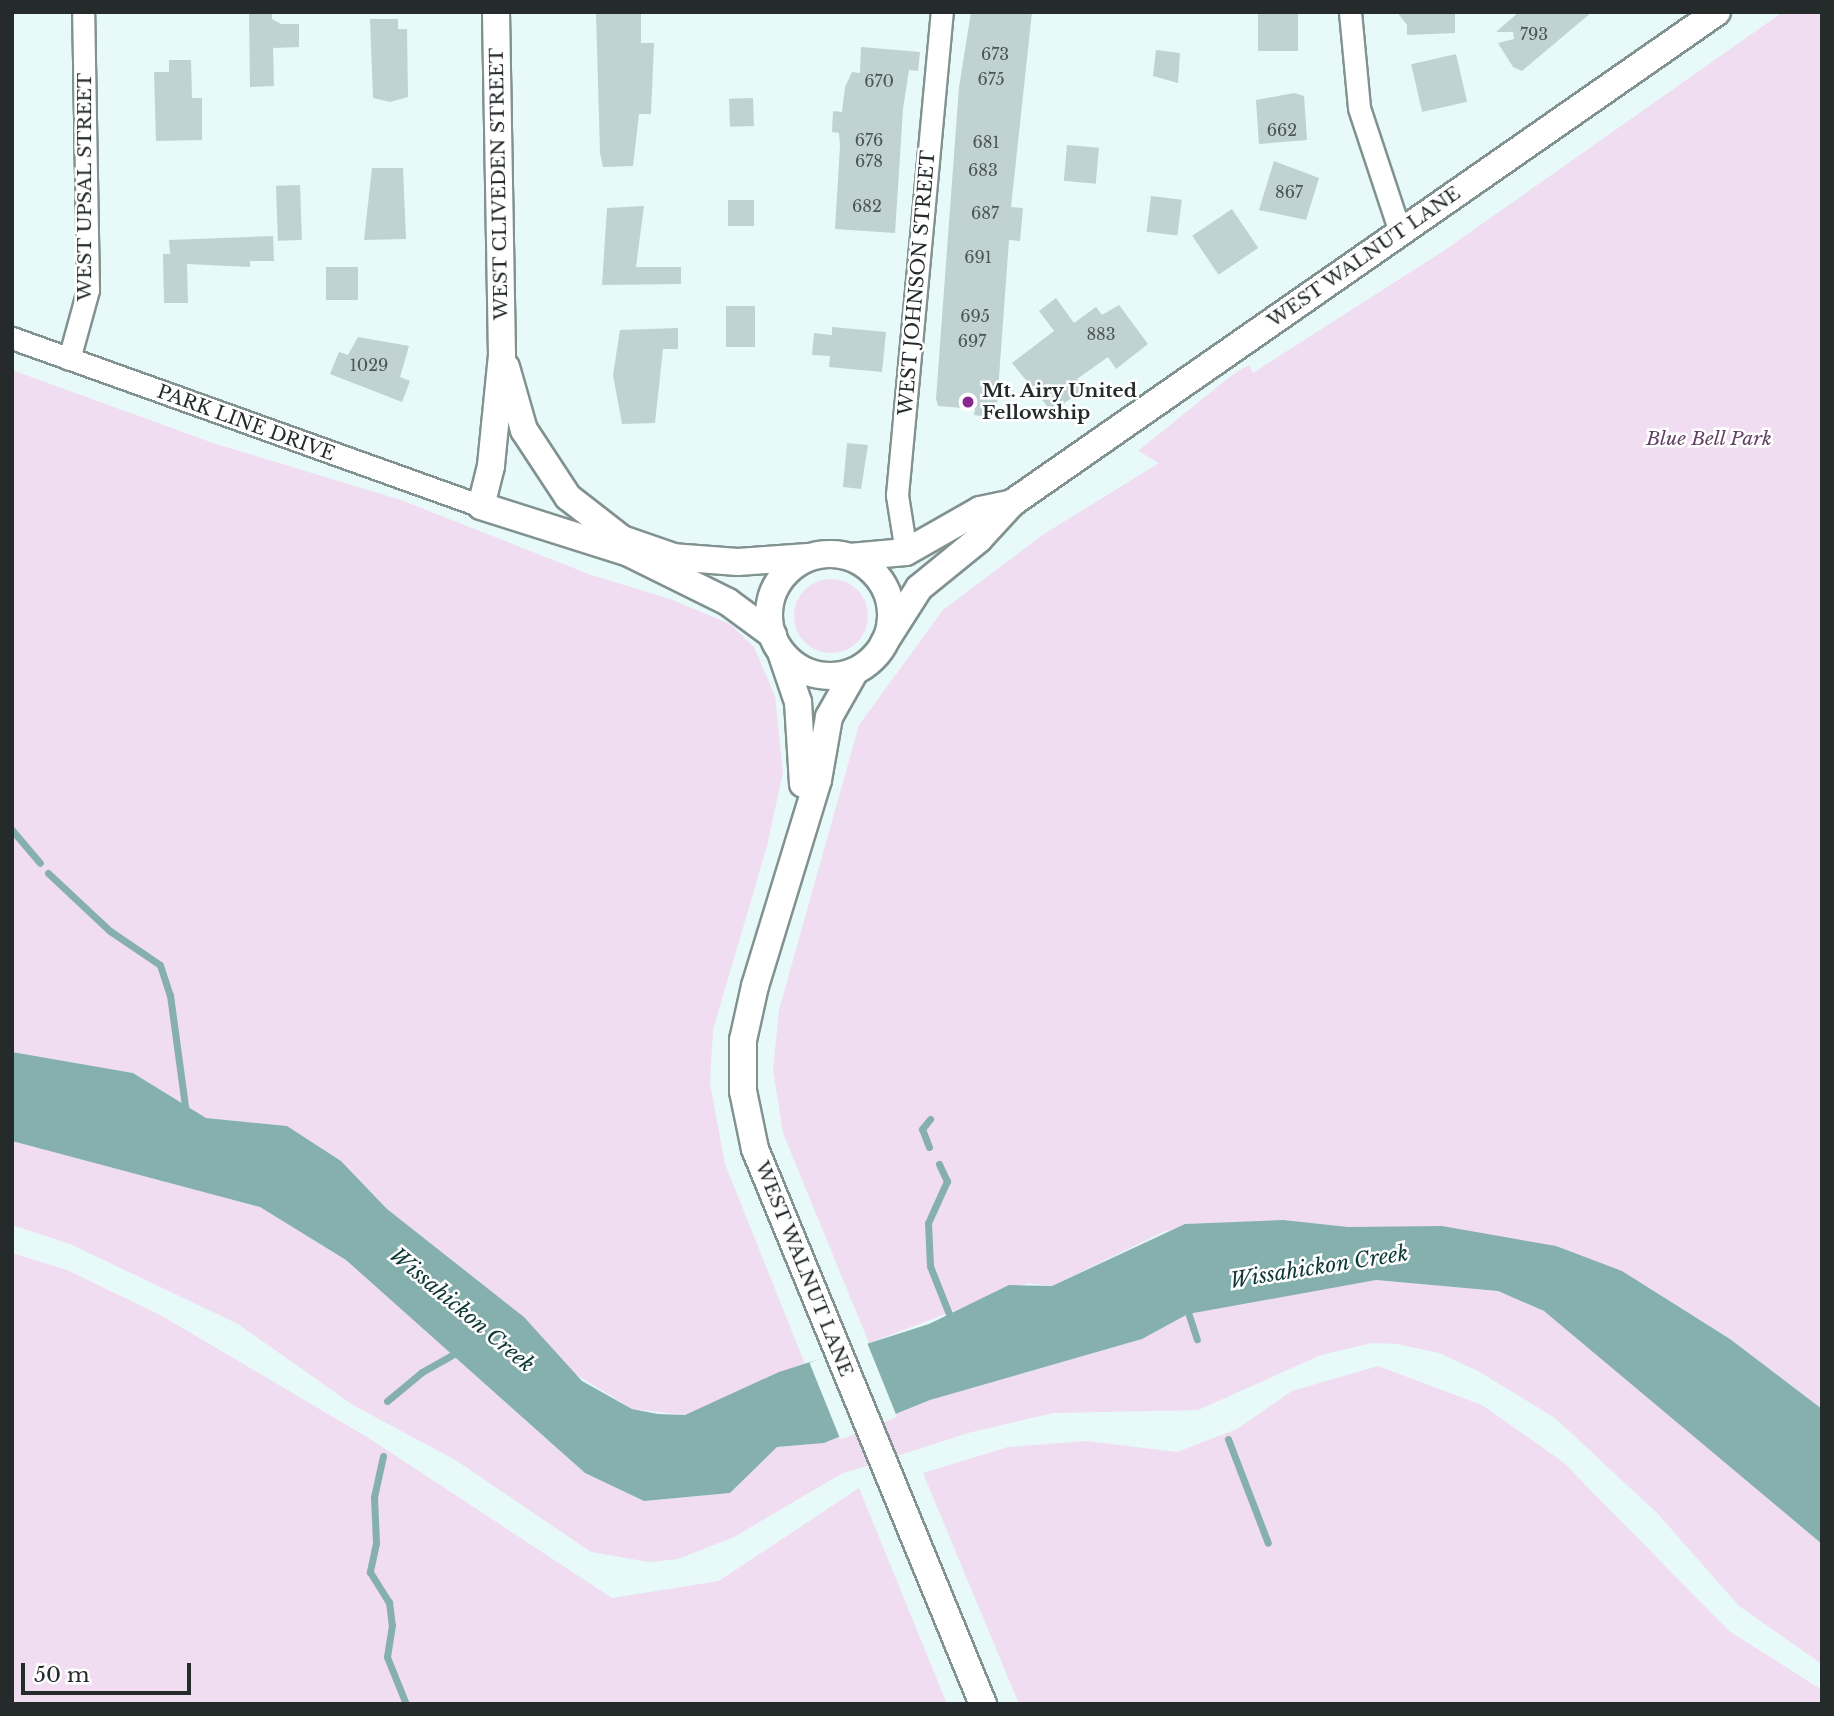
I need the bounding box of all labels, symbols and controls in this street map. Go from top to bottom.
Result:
house number: 793 [1520,24,1548,44]
house number: 673 [981,44,1009,64]
street label: WEST CLIVEDEN STREET [485,47,513,321]
house number: 675 [977,69,1005,89]
house number: 670 [864,71,894,91]
street label: WEST UPSAL STREET [74,72,96,302]
house number: 662 [1267,120,1297,140]
house number: 676 [855,130,883,150]
house number: 681 [972,132,1000,152]
street label: WEST JOHNSON STREET [894,149,940,417]
house number: 678 [855,151,883,171]
house number: 683 [968,160,998,180]
street label: WEST WALNUT LANE [1262,181,1466,333]
house number: 867 [1275,182,1303,202]
house number: 682 [852,196,882,216]
house number: 687 [971,203,999,223]
house number: 691 [964,247,992,267]
house number: 695 [960,306,990,326]
house number: 883 [1086,324,1116,344]
house number: 697 [958,331,986,351]
house number: 1029 [350,355,388,375]
street label: PARK LINE DRIVE [154,380,338,466]
place label: Mt. Airy United Fellowship [982,380,1138,424]
marker: Mt. Airy United Fellowship [960,394,976,410]
park label: Blue Bell Park [1646,428,1772,450]
street label: WEST WALNUT LANE [750,1157,858,1381]
water label: Wissahickon Creek [1228,1240,1410,1294]
water label: Wissahickon Creek [385,1242,539,1378]
scale bar [24,1650,194,1694]
text: 50 m [34,1662,89,1688]

